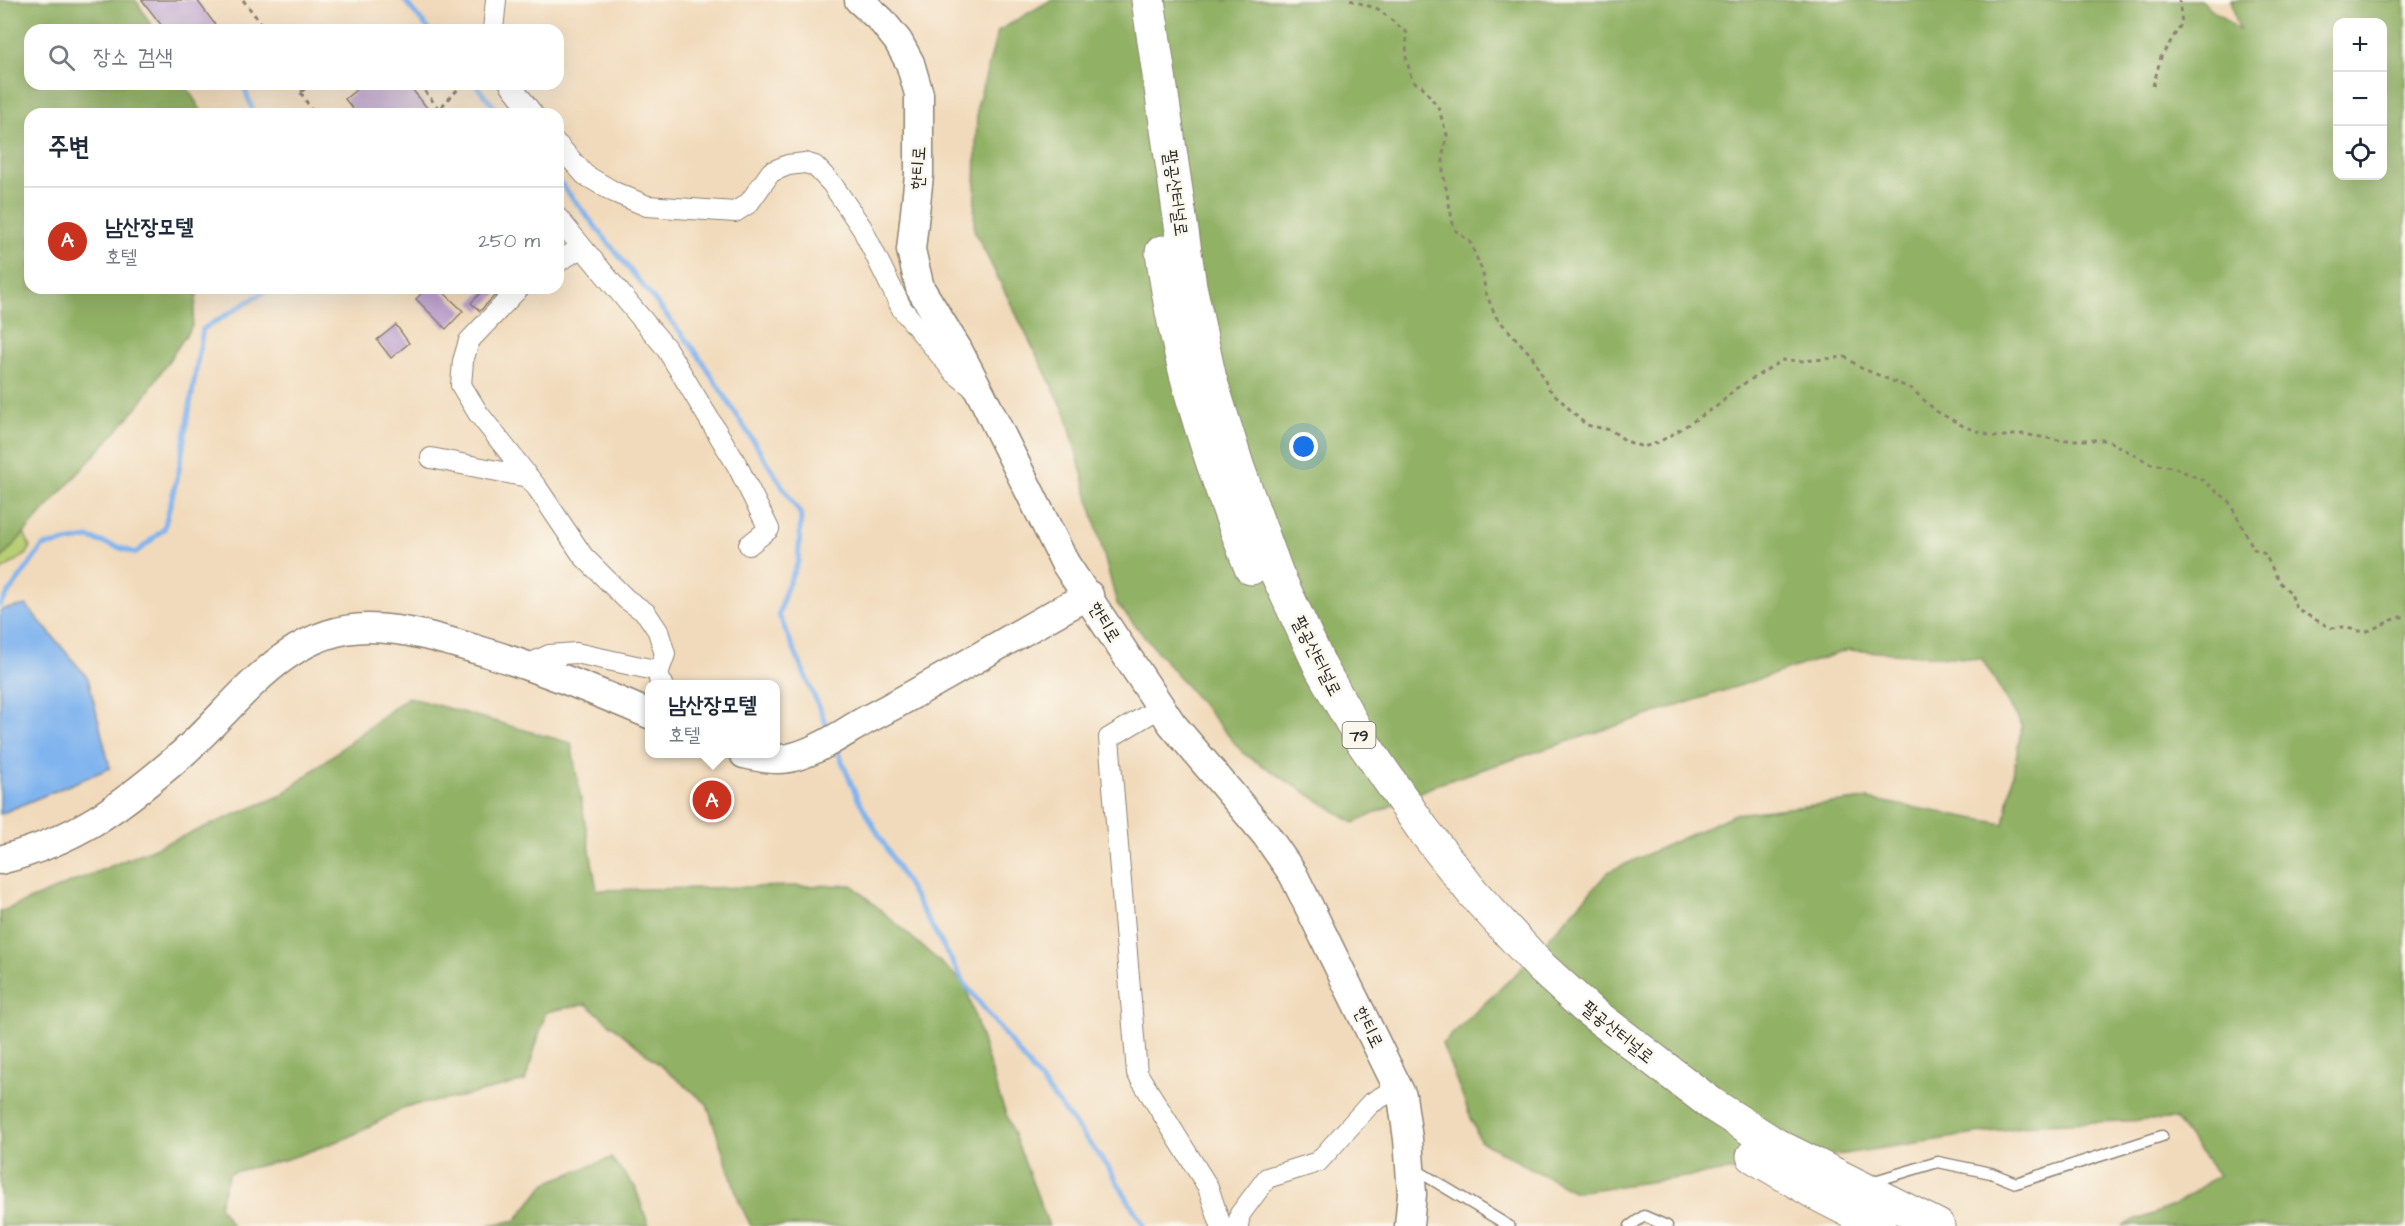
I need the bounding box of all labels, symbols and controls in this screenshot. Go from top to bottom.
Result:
map controls [2333,18,2387,180]
button: + [2333,18,2387,72]
search box [24,24,564,90]
icon: search [45,41,78,74]
text: 장소 검색 [93,42,173,73]
button: − [2333,72,2387,126]
button: locate [2333,126,2387,180]
text: 주변 [48,129,90,165]
street label: 한티로 [905,146,932,190]
street label: 팔공산터널로 [1157,148,1194,238]
text: 남산장모텔 [105,212,194,243]
text: A [61,227,74,255]
text: 250 m [478,227,540,255]
text: 호텔 [105,243,137,271]
your location [1289,432,1318,461]
street label: 한티로 [1083,597,1126,647]
street label: 팔공산터널로 [1286,612,1347,701]
popup [645,680,780,758]
text: 남산장모텔 [668,690,757,721]
text: 호텔 [668,721,700,749]
road number: 79 [1342,722,1376,748]
pin: A [692,778,732,822]
street label: 팔공산터널로 [1576,995,1659,1069]
street label: 한티로 [1348,1002,1389,1052]

